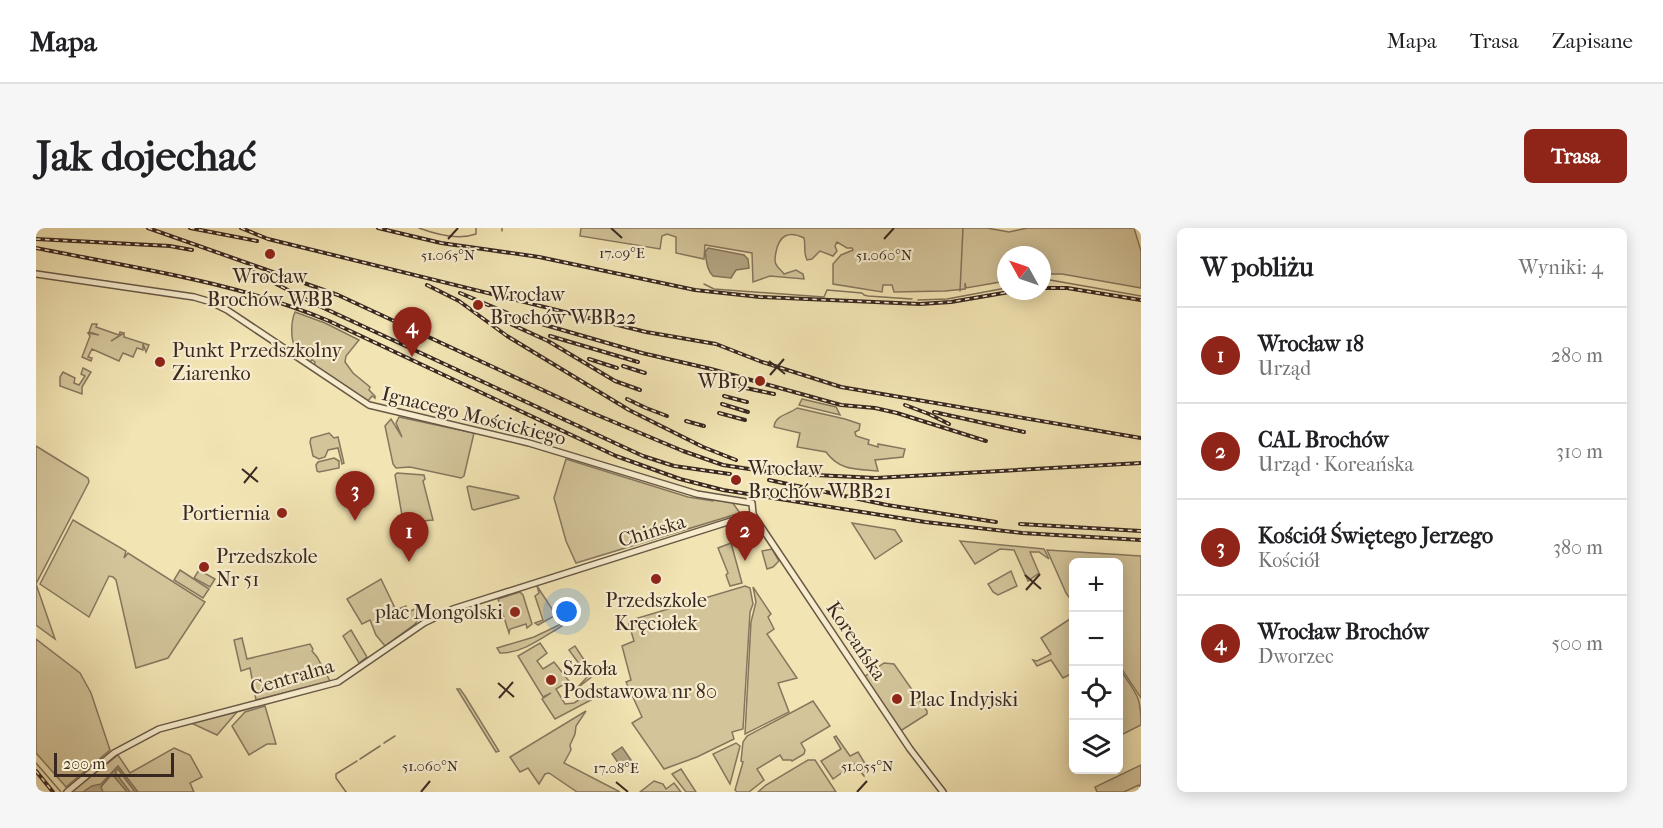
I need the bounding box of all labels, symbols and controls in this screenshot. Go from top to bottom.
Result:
text: Mapa [30,25,97,58]
text: Mapa [1387,29,1437,53]
text: Trasa [1470,29,1519,53]
text: Zapisane [1552,29,1633,53]
button: Trasa [1524,129,1627,183]
text: Jak dojechać [36,132,256,181]
text: 17.09°E [599,244,645,262]
text: 51.065°N [421,246,476,264]
text: 51.060°N [856,246,913,264]
north arrow [997,246,1051,300]
marker: Wrocław Brochów WBB [263,247,277,261]
text: W pobliżu [1201,252,1314,283]
text: Wyniki: 4 [1519,256,1603,279]
place label: Wrocław Brochów WBB [207,265,333,311]
place label: Wrocław Brochów WBB22 [489,283,636,329]
marker: Wrocław Brochów WBB22 [471,298,485,312]
pin: 4 [392,308,431,357]
text: Wrocław 18 [1258,331,1364,357]
place label: Punkt Przedszkolny Ziarenko [172,339,344,385]
text: 1 [1217,344,1224,367]
text: 280 m [1551,344,1603,367]
marker: Punkt Przedszkolny Ziarenko [153,355,167,369]
text: Urząd [1258,357,1311,380]
place label: WB19 [697,370,748,393]
marker: WB19 [753,374,767,388]
street label: Ignacego Mościckiego [380,382,568,450]
text: CAL Brochów [1258,427,1389,453]
text: 2 [1215,440,1226,463]
text: 310 m [1556,440,1603,463]
text: Urząd · Koreańska [1258,453,1414,476]
place label: Wrocław Brochów WBB21 [747,457,891,503]
pin: 3 [336,472,374,521]
marker: Wrocław Brochów WBB21 [729,473,743,487]
place label: Portiernia [182,502,271,525]
marker: Portiernia [275,506,289,520]
street label: Chińska [616,510,689,552]
pin: 1 [390,512,428,562]
pin: 2 [726,512,764,561]
text: Kościół Świętego Jerzego [1258,523,1493,549]
text: 3 [1216,536,1225,559]
text: 380 m [1553,536,1603,559]
place label: Przedszkole Nr 51 [216,545,318,591]
text: Kościół [1258,549,1320,572]
map controls [1069,558,1123,774]
button: + [1069,558,1123,612]
marker: Przedszkole Nr 51 [197,560,211,574]
marker: Przedszkole Kręciołek [649,572,663,586]
place label: Przedszkole Kręciołek [605,589,707,635]
your location [552,597,581,626]
street label: Koreańska [821,597,891,685]
place label: plac Mongolski [374,601,503,624]
marker: plac Mongolski [508,605,522,619]
button: − [1069,612,1123,666]
text: Wrocław Brochów [1258,619,1429,645]
text: 4 [1215,632,1226,655]
text: 500 m [1551,632,1603,655]
text: Dworzec [1258,645,1334,668]
street label: Centralna [247,654,337,700]
place label: Szkoła Podstawowa nr 80 [563,657,717,703]
button: locate [1069,666,1123,720]
marker: Szkoła Podstawowa nr 80 [544,673,558,687]
place label: Plac Indyjski [909,688,1018,711]
marker: Plac Indyjski [890,692,904,706]
button: layers [1069,720,1123,774]
scale bar [54,750,174,778]
text: 200 m [63,754,106,773]
text: 51.060°N [402,757,459,775]
text: 51.055°N [841,757,894,775]
text: 17.08°E [593,759,639,777]

